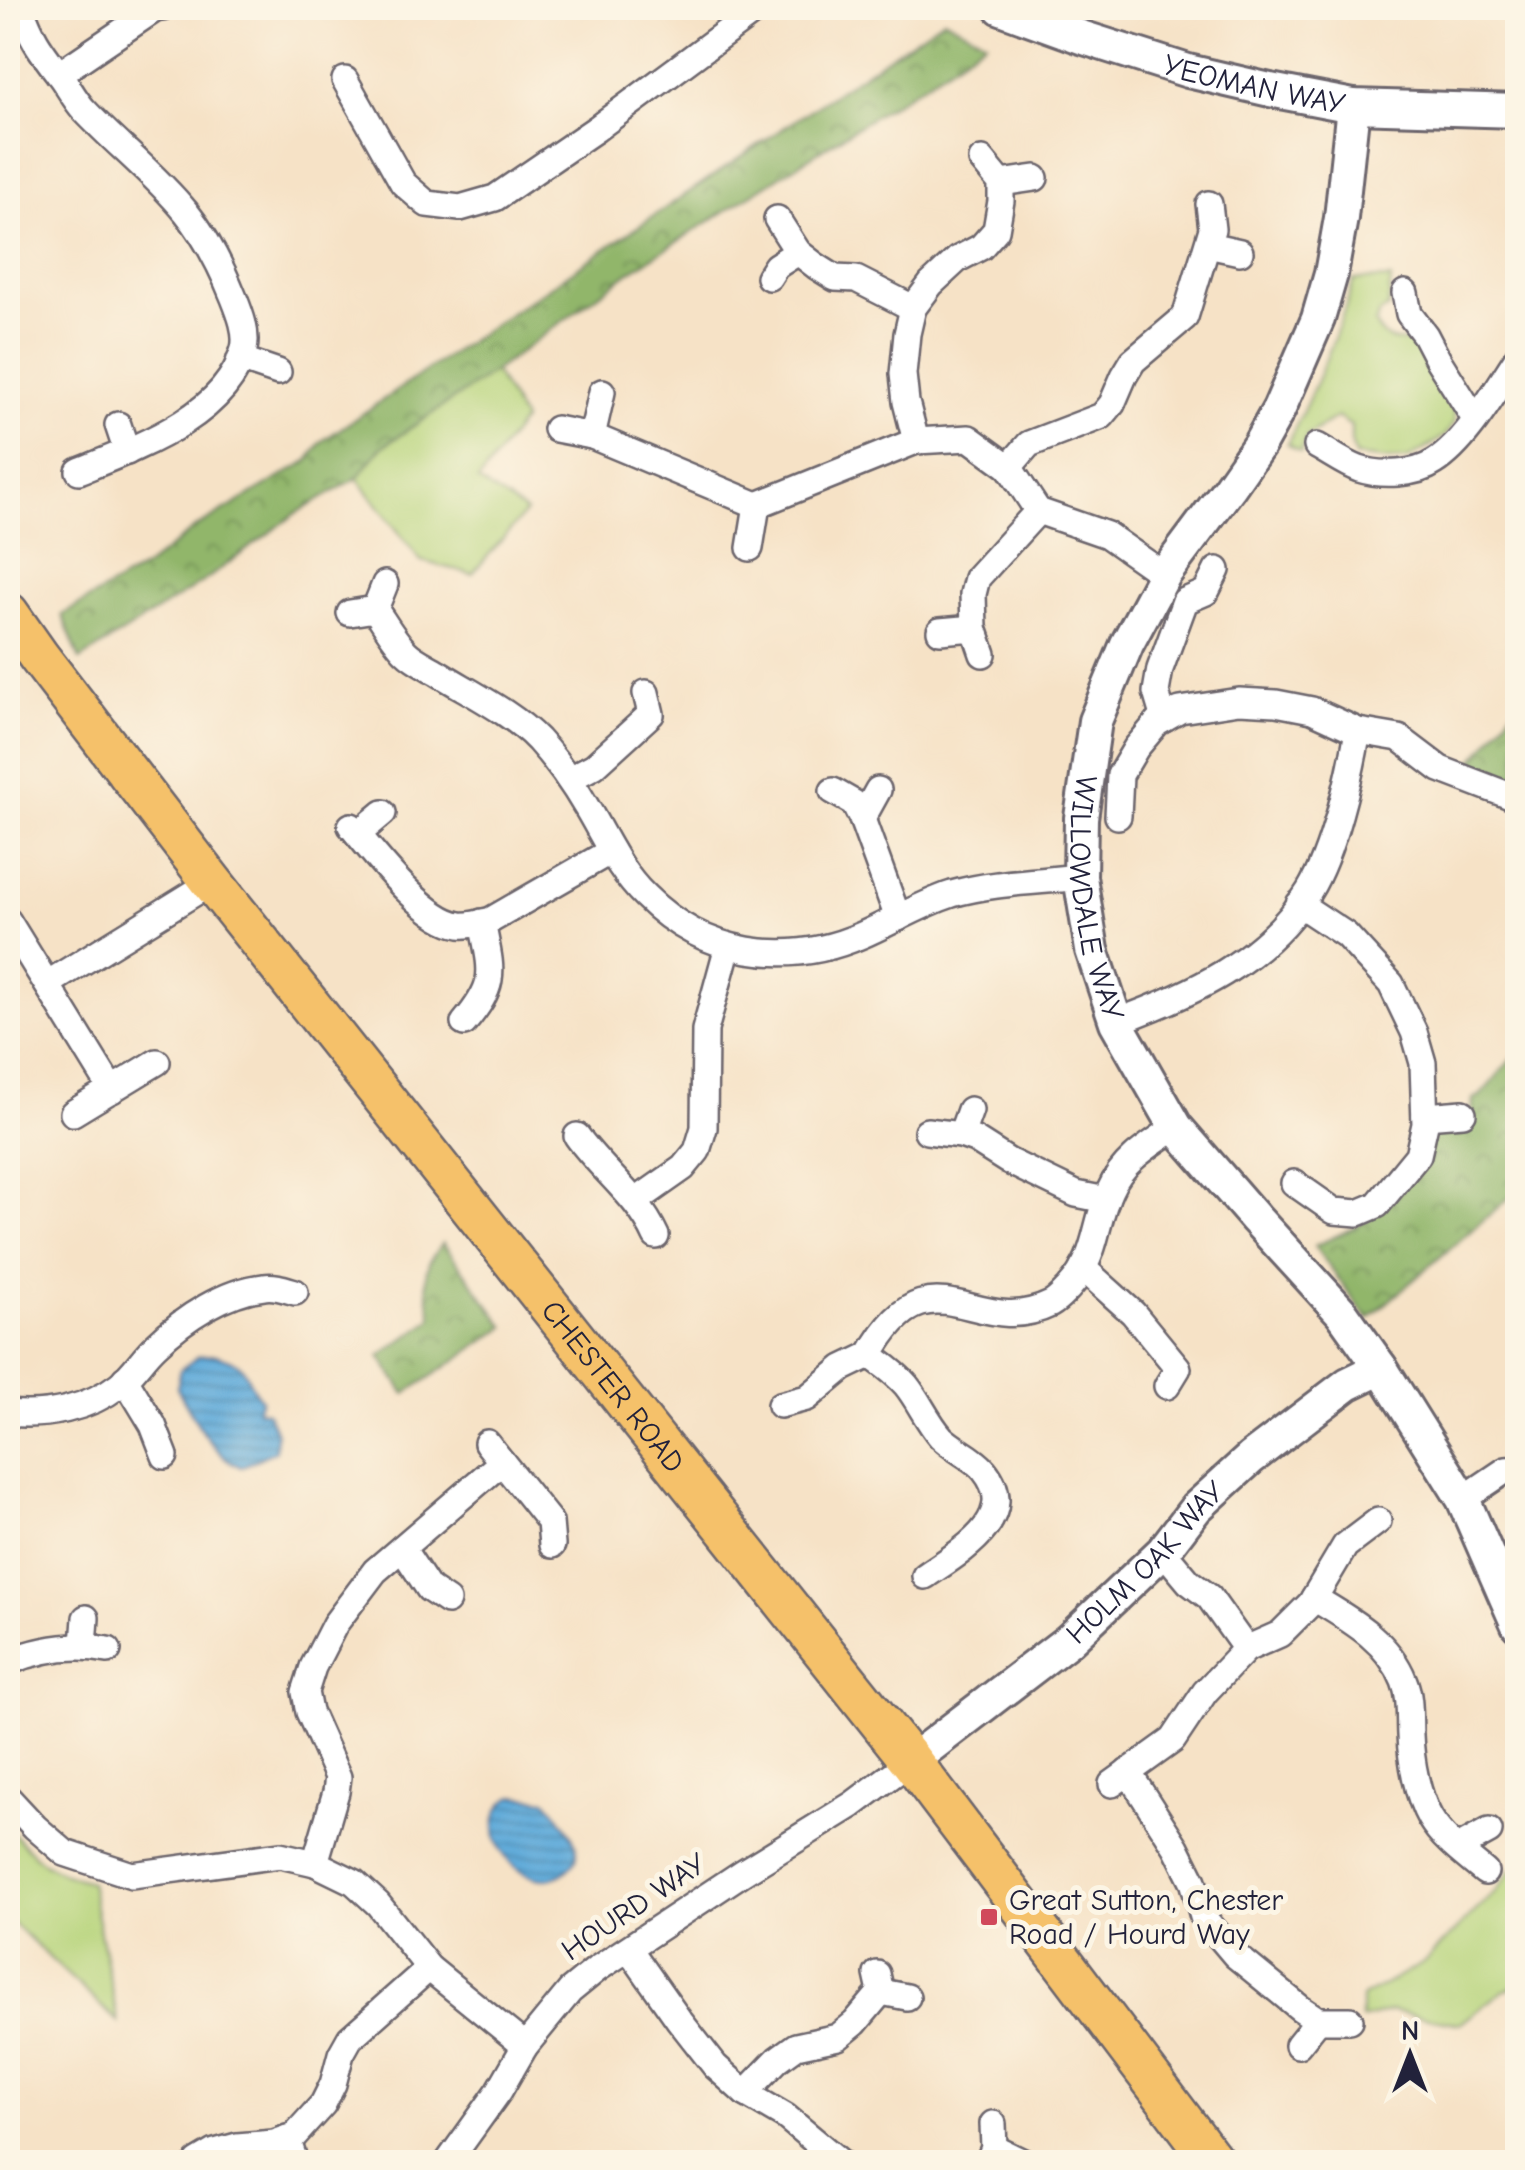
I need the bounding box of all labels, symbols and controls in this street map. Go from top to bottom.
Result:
street label: YEOMAN WAY [1159,47,1348,122]
street label: WILLOWDALE WAY [1062,773,1132,1025]
street label: CHESTER ROAD [534,1293,692,1479]
street label: HOLM OAK WAY [1059,1474,1231,1651]
street label: HOURD WAY [555,1846,713,1968]
place label: Great Sutton, Chester Road / Hourd Way [1009,1883,1283,1952]
marker: Great Sutton, Chester Road / Hourd Way [978,1906,1000,1928]
north arrow [1360,2005,1460,2105]
text: N [1401,2015,1419,2047]

